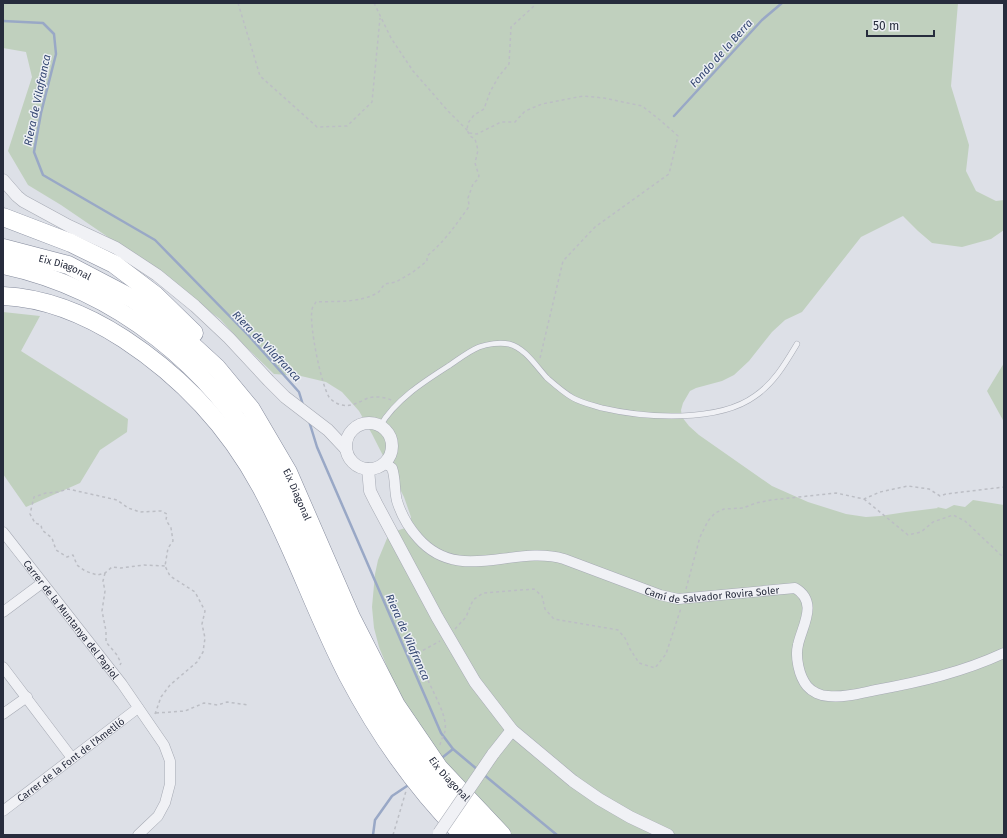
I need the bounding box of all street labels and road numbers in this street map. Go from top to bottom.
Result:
street label: Eix Diagonal [37,253,93,283]
street label: Eix Diagonal [280,467,313,523]
street label: Carrer de la Muntanya del Papiol [20,558,121,682]
street label: Camí de Salvador Rovira Soler [643,584,780,606]
street label: Carrer de la Font de l'Ametlló [15,715,127,805]
street label: Eix Diagonal [426,755,472,804]

